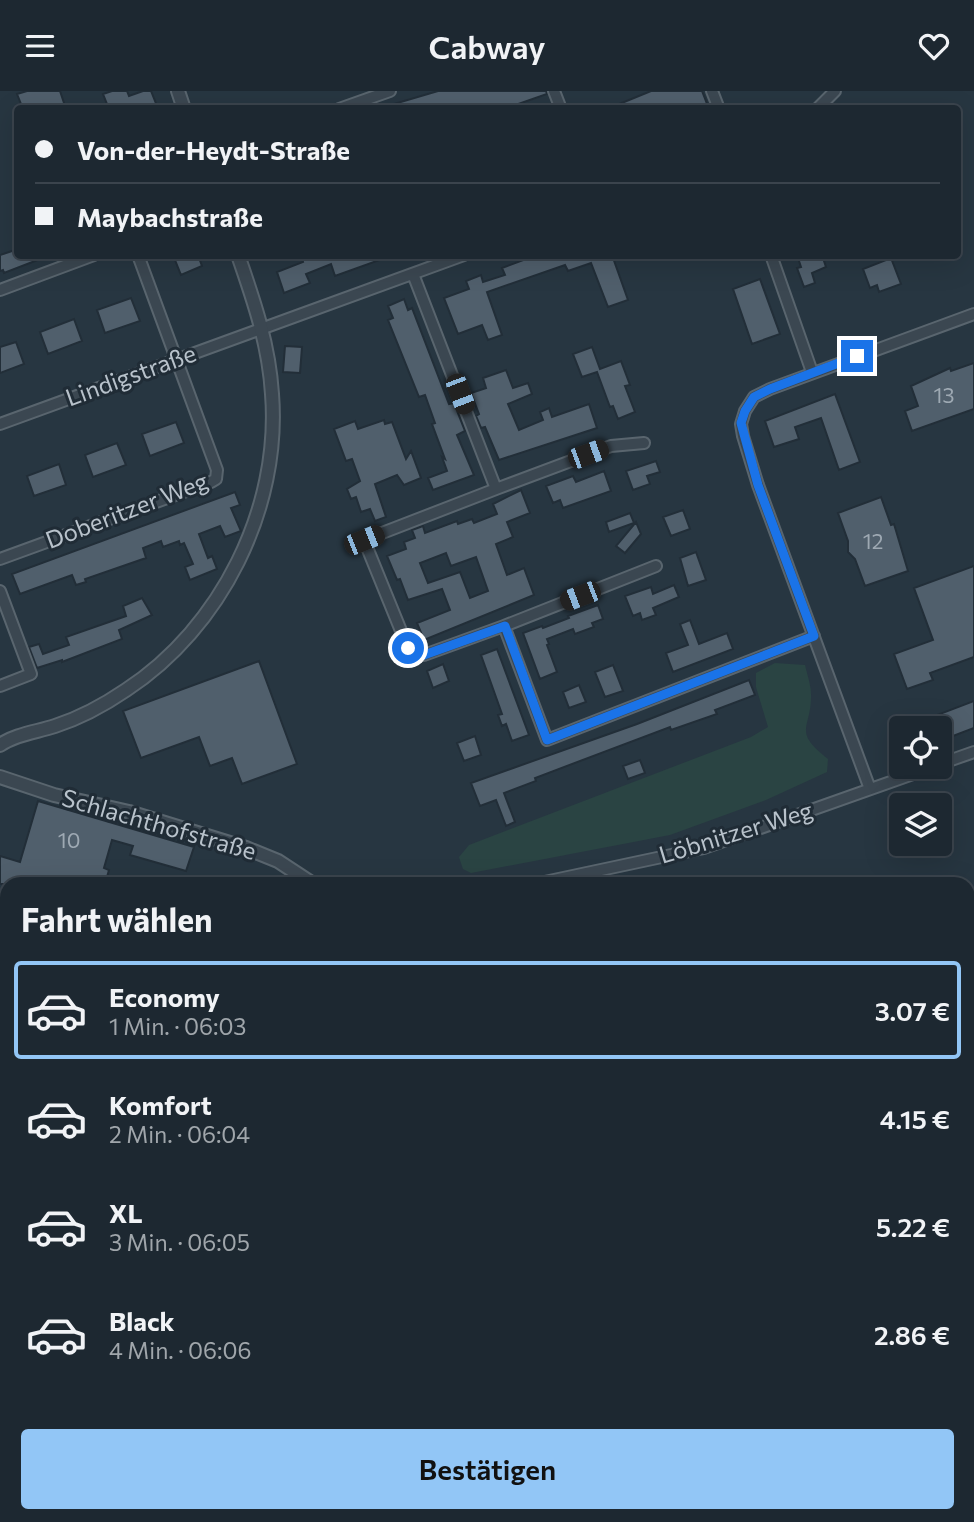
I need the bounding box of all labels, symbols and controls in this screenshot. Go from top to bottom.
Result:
text: Cabway [429,26,545,66]
icon: menu [21,27,59,65]
icon: heart [915,27,953,65]
text: Von-der-Heydt-Straße [77,134,350,165]
text: Maybachstraße [77,201,263,232]
street label: Lindigstraße [61,338,200,412]
route end [841,340,873,372]
car [443,371,478,417]
house number: 13 [934,382,954,407]
car [565,437,612,471]
street label: Doberitzer Weg [41,465,212,554]
car [341,522,388,558]
house number: 12 [863,528,883,553]
car [557,579,604,613]
route start [392,632,424,664]
map controls [889,716,952,856]
button: locate [889,716,952,779]
street label: Schlachthofstraße [59,782,260,865]
button: layers [889,793,952,856]
street label: Löbnitzer Weg [655,794,816,869]
house number: 10 [58,827,80,852]
text: Fahrt wählen [21,899,213,939]
icon: car [25,979,88,1042]
text: Economy [109,981,220,1012]
text: 3.07 € [875,995,950,1026]
text: 1 Min. · 06:03 [109,1012,246,1040]
icon: car [25,1087,88,1150]
text: Komfort [109,1089,212,1120]
text: 4.15 € [880,1103,950,1134]
text: 2 Min. · 06:04 [109,1120,250,1148]
icon: car [25,1195,88,1258]
text: XL [109,1197,143,1228]
text: 5.22 € [876,1211,950,1242]
text: 3 Min. · 06:05 [109,1228,250,1256]
icon: car [25,1303,88,1366]
text: Black [109,1305,175,1336]
text: 2.86 € [874,1319,950,1350]
text: 4 Min. · 06:06 [109,1336,251,1364]
button: Bestätigen [21,1429,954,1509]

